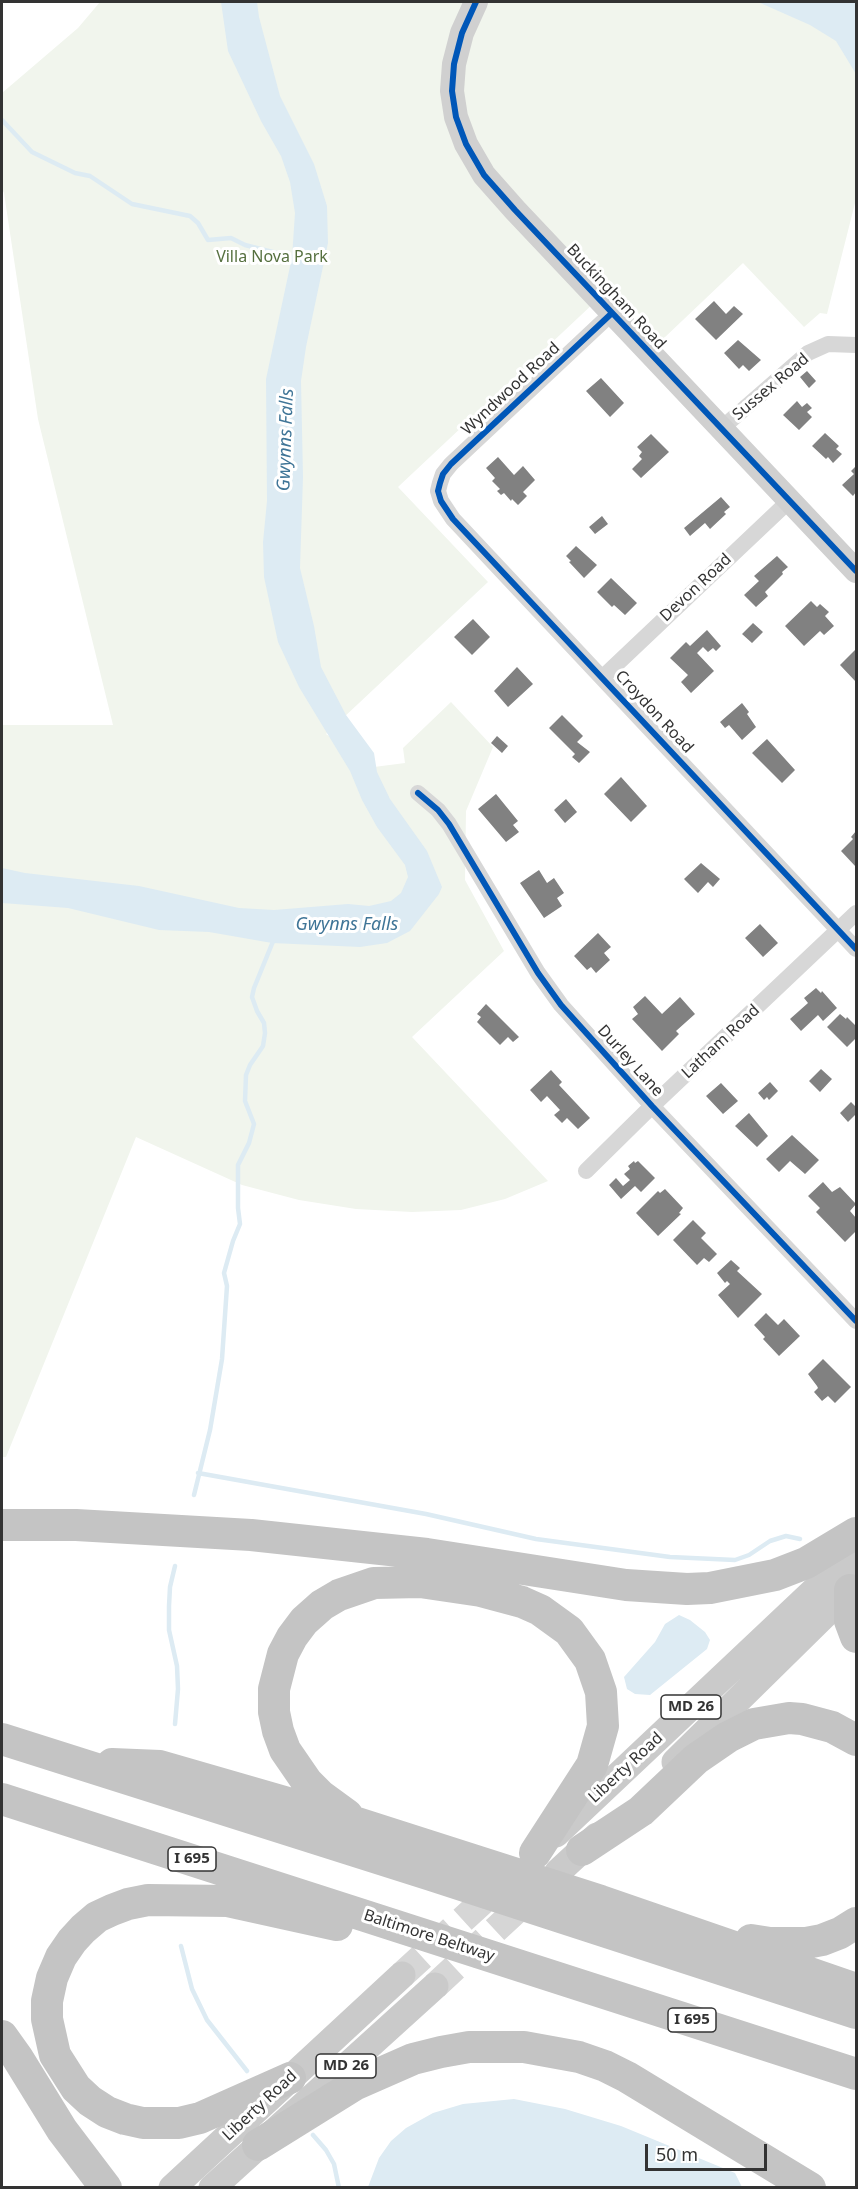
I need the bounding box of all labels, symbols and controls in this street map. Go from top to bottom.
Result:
street label: Buckingham Road [562,240,670,354]
park label: Villa Nova Park [216,247,328,267]
street label: Wyndwood Road [458,339,564,439]
street label: Sussex Road [729,350,813,424]
water label: Gwynns Falls [273,388,299,492]
street label: Devon Road [656,550,736,626]
street label: Croydon Road [611,667,697,757]
water label: Gwynns Falls [296,914,398,936]
street label: Latham Road [678,1001,764,1083]
street label: Durley Lane [593,1021,667,1101]
road number: MD 26 [661,1695,721,1719]
street label: Liberty Road [585,1729,667,1807]
road number: I 695 [168,1847,216,1871]
street label: Baltimore Beltway [361,1906,497,1966]
road number: I 695 [668,2008,716,2032]
road number: MD 26 [316,2054,376,2078]
street label: Liberty Road [219,2067,301,2145]
scale bar [648,2132,770,2170]
text: 50 m [656,2142,698,2166]

